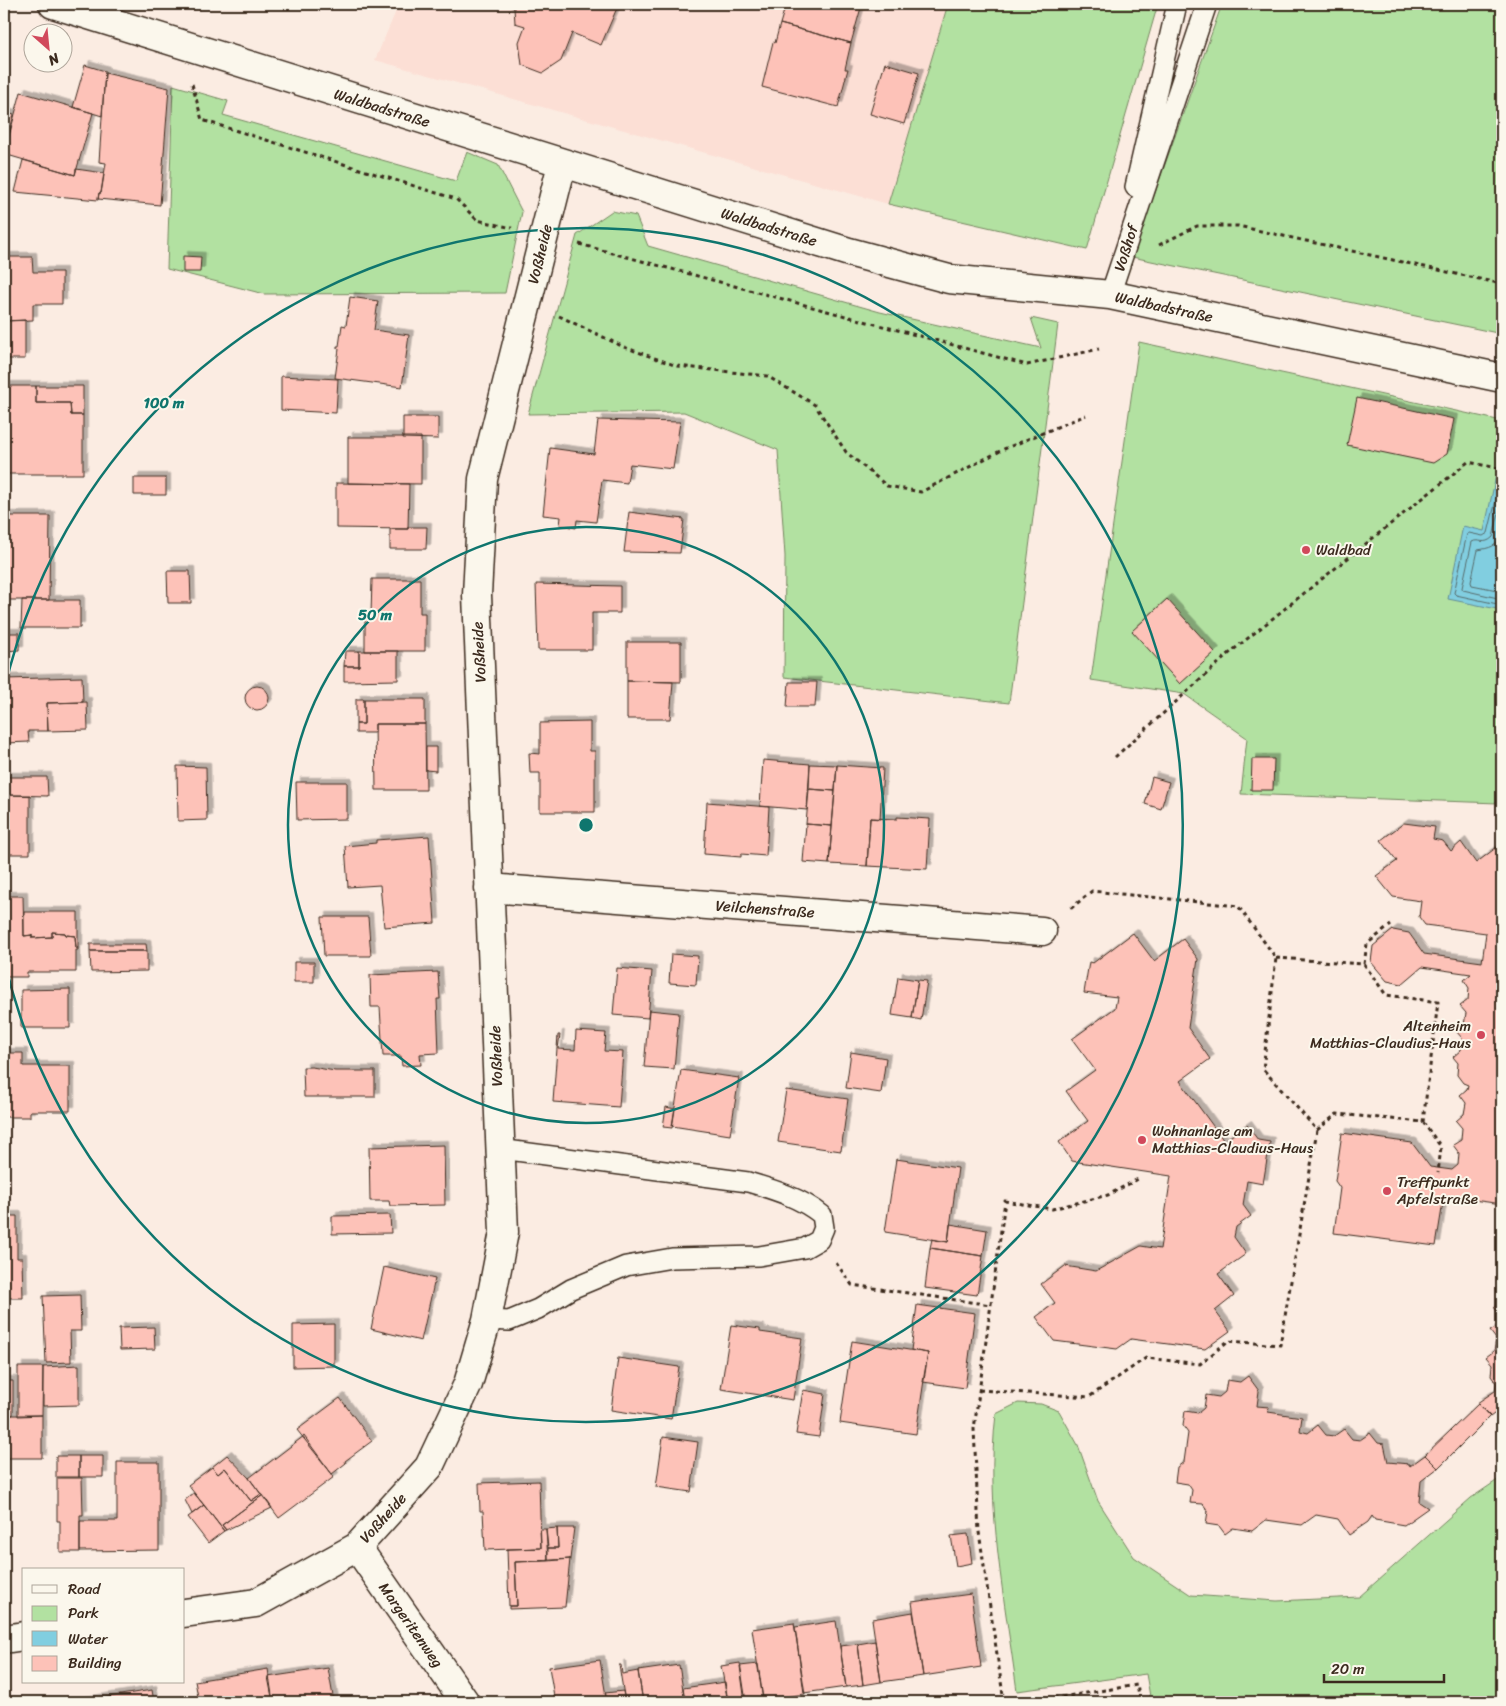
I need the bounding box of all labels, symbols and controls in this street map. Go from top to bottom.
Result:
north arrow [22,22,72,72]
text: N [43,45,65,73]
street label: Waldbadstraße [331,81,434,135]
street label: Waldbadstraße [718,200,821,254]
street label: Voßhof [1106,220,1146,275]
street label: Voßheide [520,221,560,287]
street label: Waldbadstraße [1113,284,1216,330]
text: 100 m [144,390,185,416]
place label: Waldbad [1316,537,1372,563]
marker: Waldbad [1300,544,1312,556]
text: 50 m [358,602,393,628]
street label: Voßheide [464,621,494,683]
centre of rings [577,816,595,834]
street label: Veilchenstraße [715,893,816,925]
place label: Altenheim Matthias-Claudius-Haus [1310,1013,1472,1056]
street label: Voßheide [482,1025,510,1087]
marker: Altenheim Matthias-Claudius-Haus [1475,1029,1487,1041]
place label: Wohnanlage am Matthias-Claudius-Haus [1152,1118,1314,1161]
marker: Wohnanlage am Matthias-Claudius-Haus [1136,1134,1148,1146]
place label: Treffpunkt Apfelstraße [1396,1169,1478,1212]
marker: Treffpunkt Apfelstraße [1381,1185,1393,1197]
street label: Voßheide [353,1486,413,1549]
legend [22,1568,185,1684]
text: Road [68,1576,101,1602]
street label: Margeritenweg [372,1577,450,1674]
text: Park [68,1600,99,1626]
text: Water [68,1626,108,1652]
text: Building [68,1650,122,1676]
scale bar [1324,1651,1444,1683]
text: 20 m [1331,1656,1365,1682]

